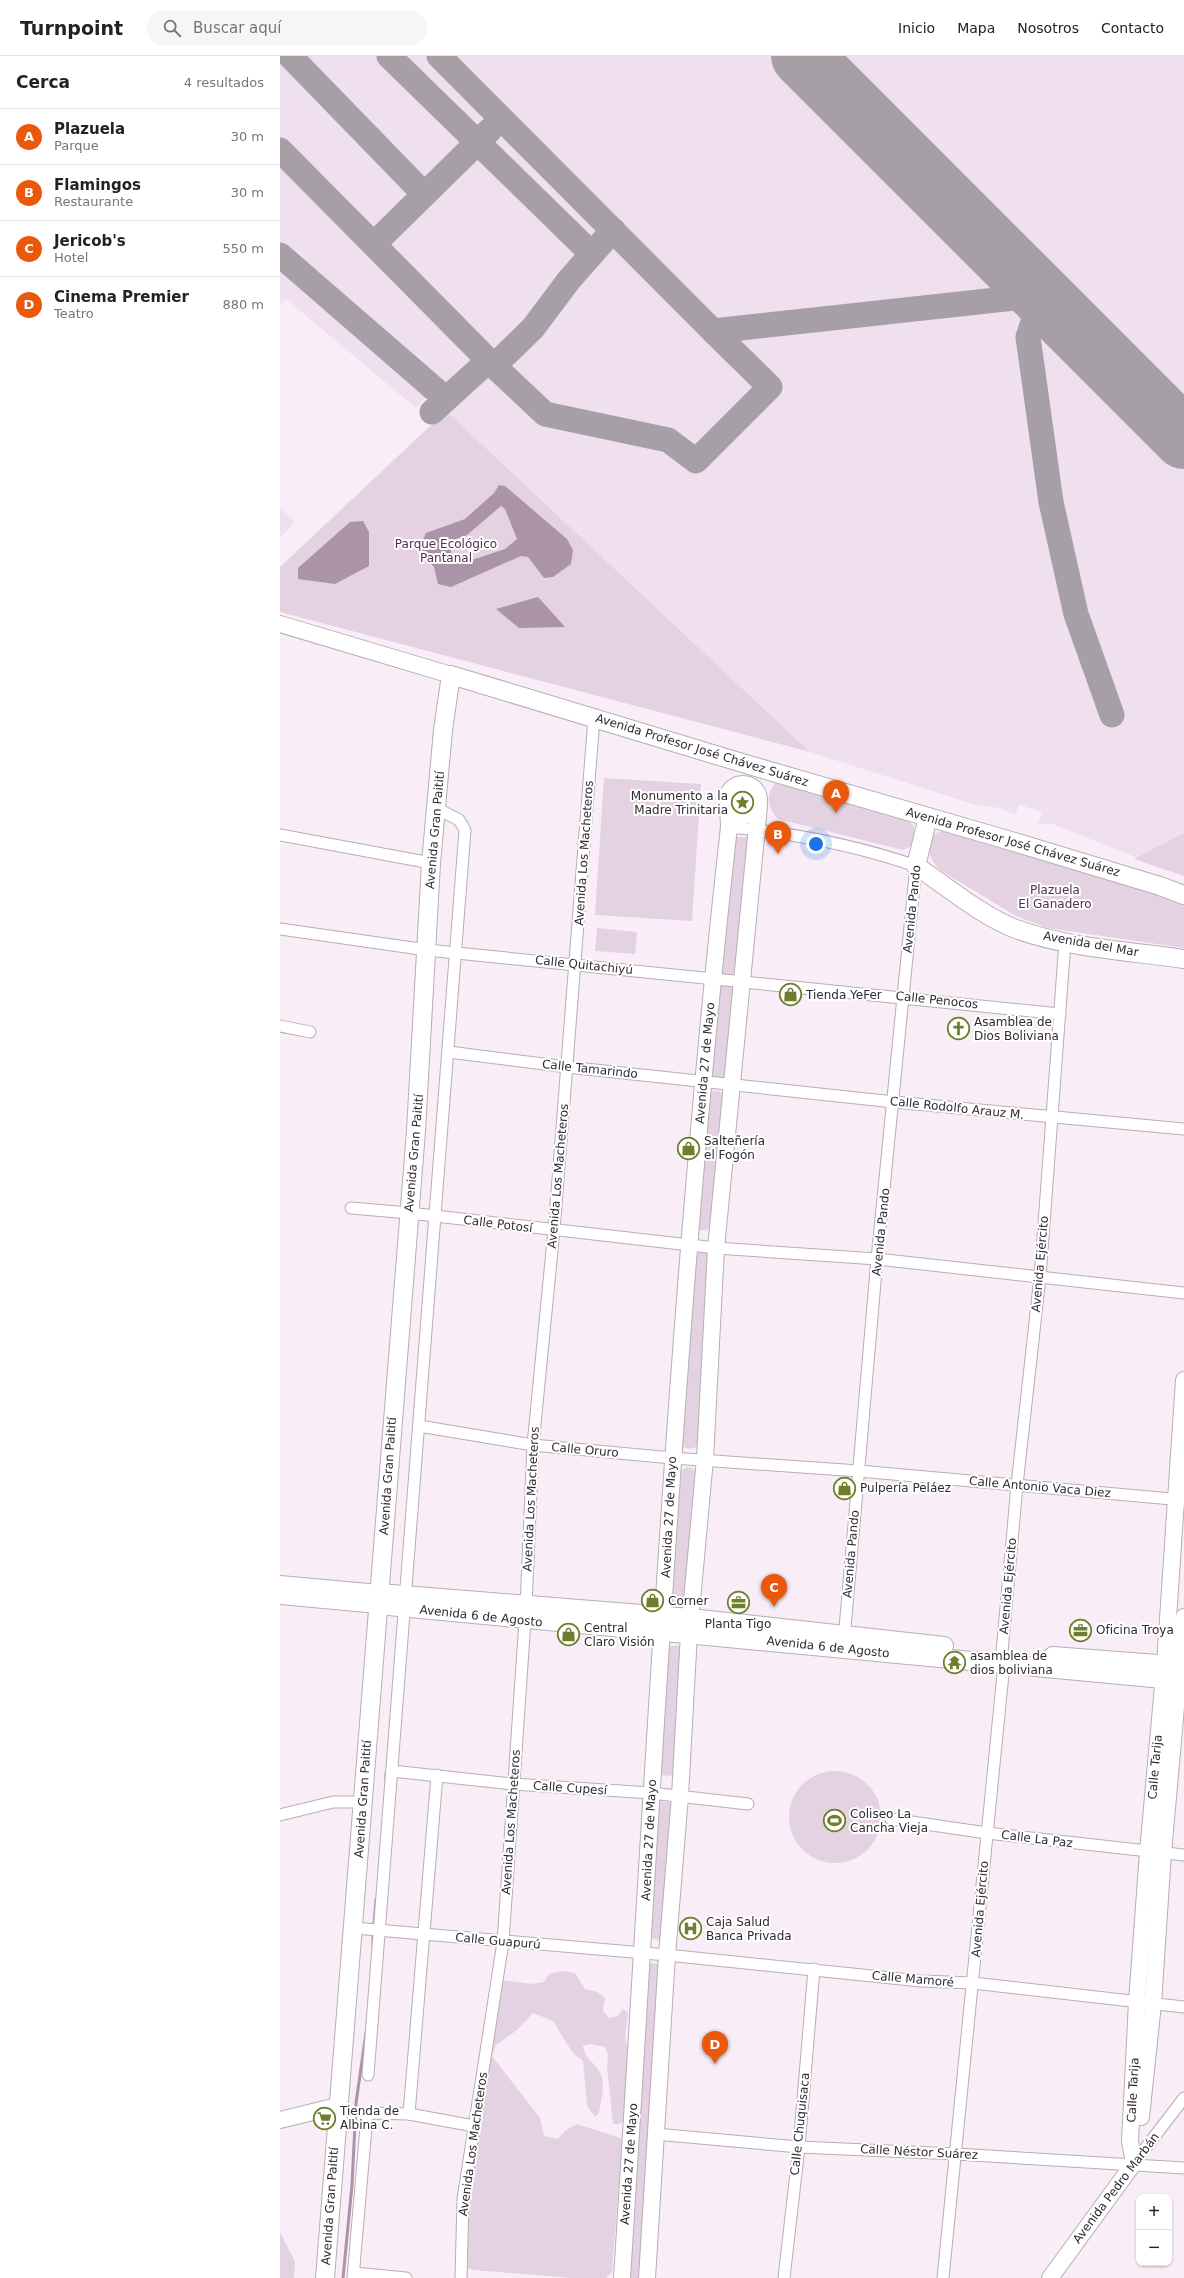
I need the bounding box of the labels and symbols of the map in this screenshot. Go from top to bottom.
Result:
park label: Parque Ecológico Pantanal [395,537,497,565]
street label: Avenida Profesor José Chávez Suárez [594,711,810,789]
street label: Avenida Gran Paitití [423,770,447,889]
street label: Avenida Los Macheteros [572,780,596,926]
pin: A [823,780,849,813]
place label: Monumento a la Madre Trinitaria [631,789,728,817]
place icon: Monumento a la Madre Trinitaria [730,790,756,816]
street label: Avenida Profesor José Chávez Suárez [904,805,1122,879]
pin: B [765,821,791,854]
your location [806,834,826,854]
street label: Avenida Pando [900,864,924,954]
park label: Plazuela El Ganadero [1018,883,1092,911]
street label: Avenida del Mar [1042,929,1140,959]
street label: Calle Quitachiyú [534,953,634,977]
shop icon: Tienda YeFer [777,982,803,1008]
place label: Tienda YeFer [805,988,882,1002]
street label: Calle Penocos [895,989,979,1011]
street label: Avenida 27 de Mayo [693,1002,717,1124]
place label: Asamblea de Dios Boliviana [974,1015,1059,1043]
church icon: Asamblea de Dios Boliviana [946,1016,972,1042]
street label: Calle Tamarindo [541,1057,639,1081]
street label: Avenida Gran Paitití [402,1093,426,1212]
street label: Calle Rodolfo Arauz M. [889,1094,1025,1122]
street label: Avenida Los Macheteros [545,1103,571,1249]
place label: Salteñería el Fogón [704,1134,765,1162]
shop icon: Salteñería el Fogón [675,1135,701,1161]
street label: Avenida Pando [869,1187,893,1277]
street label: Calle Potosí [463,1213,534,1235]
street label: Avenida Ejército [1029,1215,1051,1313]
street label: Avenida Gran Paitití [377,1416,399,1535]
street label: Avenida Los Macheteros [520,1426,542,1572]
street label: Calle Oruro [551,1440,619,1460]
street label: Avenida 27 de Mayo [659,1456,679,1578]
street label: Calle Antonio Vaca Diez [969,1474,1111,1500]
shop icon: Pulpería Peláez [831,1475,857,1501]
place label: Pulpería Peláez [860,1481,951,1495]
street label: Avenida Pando [840,1509,862,1599]
street label: Avenida Ejército [997,1537,1019,1635]
pin: C [761,1574,787,1607]
shop icon: Corner [639,1588,665,1614]
office icon: Planta Tigo [725,1590,751,1616]
place label: Corner [668,1594,708,1608]
street label: Avenida 6 de Agosto [419,1603,543,1629]
place label: Planta Tigo [705,1617,771,1631]
office icon: Oficina Troya [1067,1617,1093,1643]
place label: Central Claro Visión [584,1621,655,1649]
shop icon: Central Claro Visión [555,1622,581,1648]
place label: Oficina Troya [1096,1623,1174,1637]
street label: Avenida 6 de Agosto [766,1634,890,1660]
place label: asamblea de dios boliviana [970,1649,1053,1677]
temple icon: asamblea de dios boliviana [942,1650,968,1676]
street label: Calle Tarija [1145,1734,1165,1800]
street label: Avenida Gran Paitití [352,1739,374,1858]
street label: Avenida Los Macheteros [499,1749,523,1895]
street label: Calle Cupesí [533,1778,608,1798]
street label: Avenida 27 de Mayo [639,1779,659,1901]
place label: Coliseo La Cancha Vieja [850,1807,928,1835]
sports icon: Coliseo La Cancha Vieja [822,1808,848,1834]
street label: Calle La Paz [1001,1828,1073,1850]
street label: Avenida Ejército [969,1860,991,1958]
place label: Caja Salud Banca Privada [706,1915,792,1943]
hospital icon: Caja Salud Banca Privada [678,1916,704,1942]
street label: Calle Guapurú [455,1930,541,1952]
street label: Calle Mamoré [871,1968,955,1990]
pin: D [702,2031,728,2064]
street label: Calle Tarija [1124,2057,1142,2123]
street label: Avenida Los Macheteros [456,2071,490,2217]
street label: Calle Chuquisaca [788,2072,812,2176]
street label: Avenida 27 de Mayo [618,2103,640,2225]
place label: Tienda de Albina C. [339,2104,399,2132]
supermarket icon: Tienda de Albina C. [312,2105,338,2131]
street label: Avenida Pedro Marbán [1070,2130,1162,2246]
street label: Calle Néstor Suárez [860,2142,978,2162]
street label: Avenida Gran Paitití [319,2146,341,2265]

